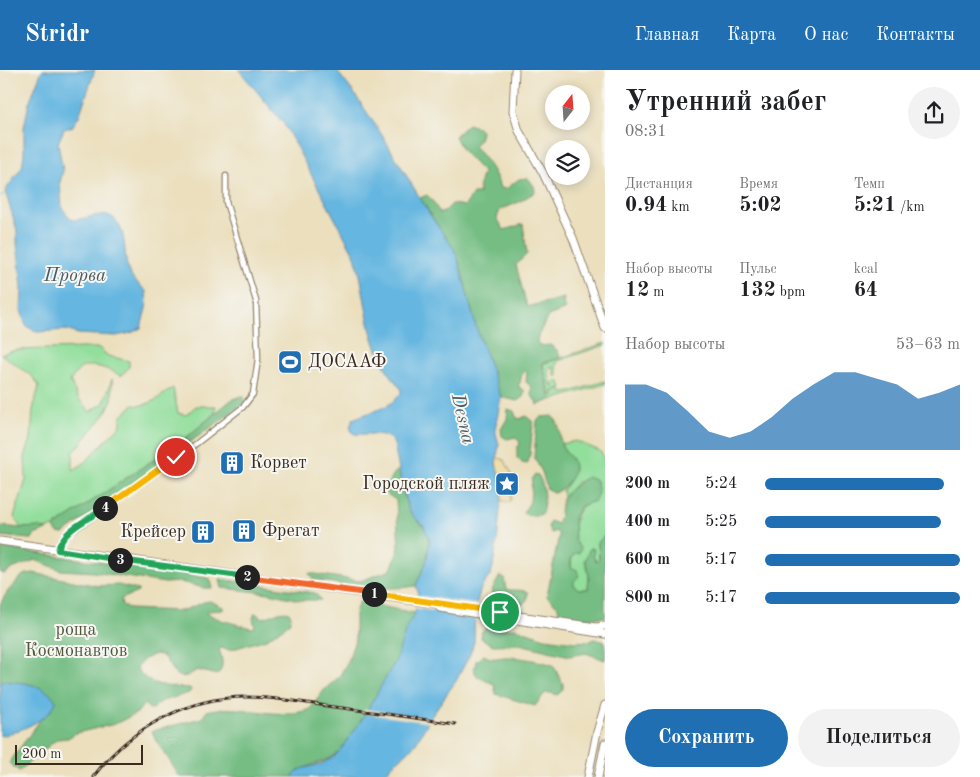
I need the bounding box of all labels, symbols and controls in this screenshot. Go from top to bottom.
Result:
text: Stridr [25,23,89,47]
text: Главная [635,26,699,44]
text: Карта [727,26,776,44]
text: О нас [804,26,848,44]
text: Контакты [876,26,955,44]
north arrow [545,85,590,130]
map controls [545,85,590,185]
button: share [908,87,960,139]
text: Утренний забег [625,89,826,117]
text: 08:31 [625,124,667,140]
button: layers [545,140,590,185]
text: Дистанция [625,177,693,191]
text: Время [739,177,778,191]
text: Темп [854,177,885,191]
text: 0.94 [625,195,667,216]
text: 5:02 [739,195,782,216]
text: 5:21 [854,195,896,216]
text: km [667,200,690,214]
text: /km [896,200,925,214]
text: Набор высоты [625,262,713,276]
text: Пульс [739,262,777,276]
text: kcal [854,262,878,276]
water label: Прорва [43,267,106,286]
text: 12 [625,280,649,301]
text: 132 [739,280,776,301]
text: 64 [854,280,878,301]
text: m [649,285,664,299]
text: bpm [776,285,805,299]
text: Набор высоты [625,337,725,353]
text: 53–63 m [896,337,960,353]
sports icon: ДОСААФ [277,349,303,375]
place label: ДОСААФ [308,353,386,371]
water label: Desna [447,391,477,446]
pin [155,436,197,478]
icon: check [162,443,190,471]
building icon: Корвет [219,450,245,476]
place label: Корвет [250,454,307,472]
place icon: Городской пляж [494,471,520,497]
place label: Городской пляж [362,475,490,493]
text: 200 m [625,476,670,492]
text: 5:24 [705,476,737,492]
pin: 4 [92,496,118,520]
text: 4 [101,501,110,515]
text: 400 m [625,514,670,530]
text: 5:25 [705,514,737,530]
building icon: Фрегат [231,518,257,544]
building icon: Крейсер [190,519,216,545]
place label: Фрегат [262,522,319,540]
place label: Крейсер [120,523,186,541]
pin: 3 [108,548,132,572]
text: 600 m [625,552,670,568]
text: 5:17 [705,552,737,568]
text: 3 [116,553,125,567]
pin: 2 [234,564,260,590]
text: 2 [243,570,252,584]
pin: 1 [362,582,386,606]
text: 1 [370,587,379,601]
text: 800 m [625,590,670,606]
text: 5:17 [705,590,737,606]
pin [479,591,521,633]
icon: arrive [486,598,514,626]
park label: роща Космонавтов [25,621,127,660]
button: Сохранить [625,709,788,767]
button: Поделиться [798,709,960,767]
scale bar [15,742,142,765]
text: 200 m [22,747,61,761]

